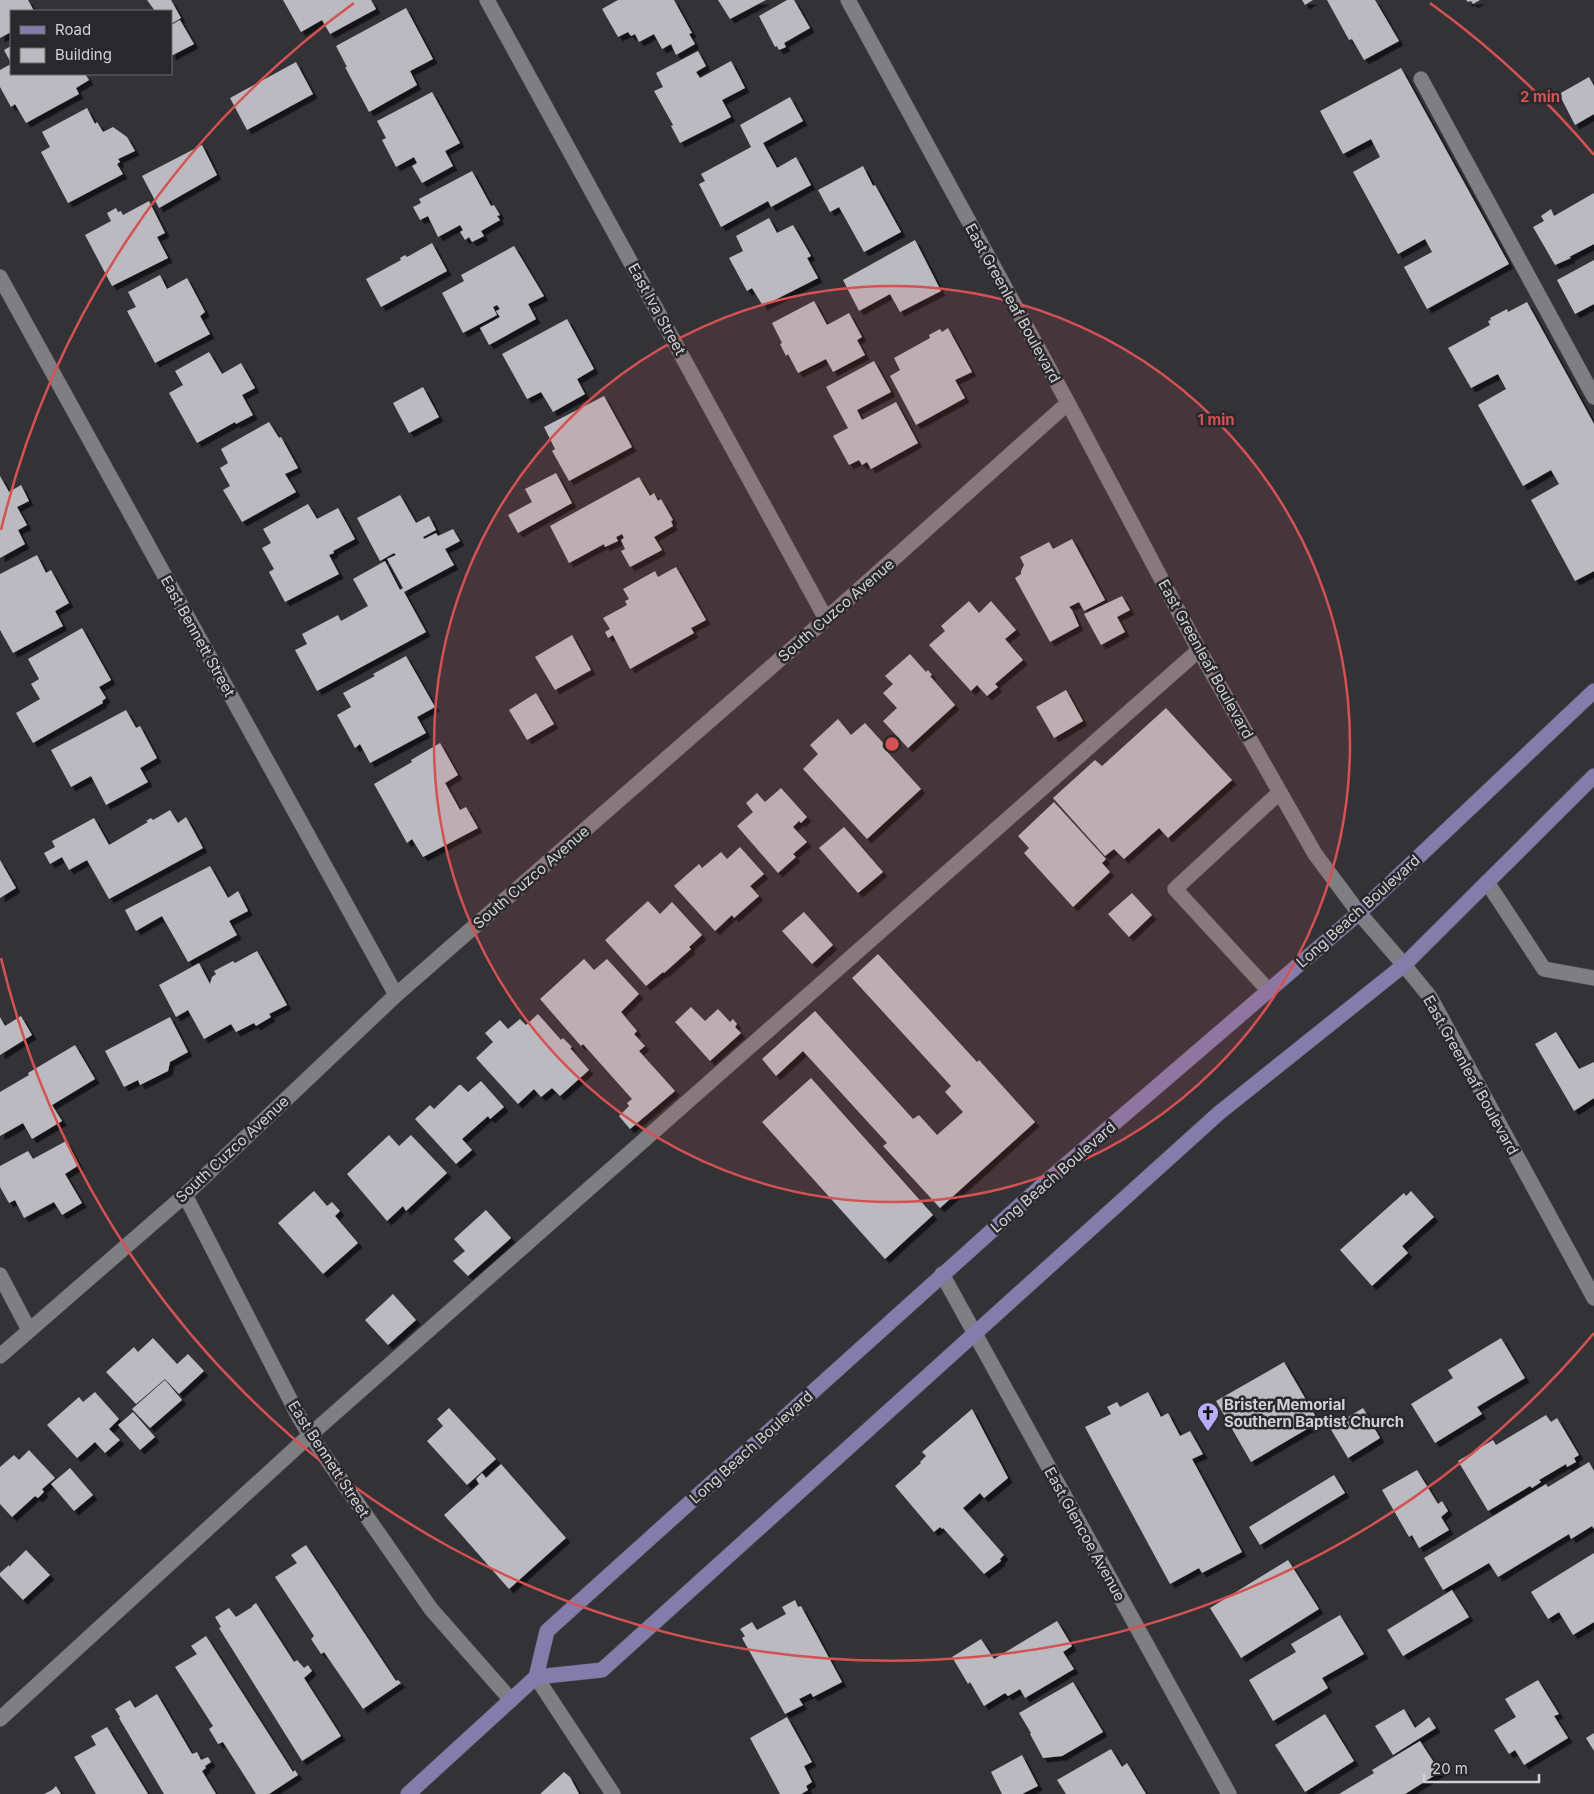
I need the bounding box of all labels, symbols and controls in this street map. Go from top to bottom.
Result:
legend [10,10,172,75]
text: Road [55,20,91,39]
text: Building [55,45,112,64]
text: 2 min [1520,87,1560,106]
street label: East Greenleaf Boulevard [961,220,1065,386]
street label: East Iva Street [624,260,690,358]
text: 1 min [1197,410,1235,429]
street label: South Cuzco Avenue [774,554,898,666]
street label: East Bennett Street [157,572,239,700]
street label: East Greenleaf Boulevard [1154,576,1258,742]
centre of rings [883,735,901,753]
street label: South Cuzco Avenue [469,821,593,933]
street label: Long Beach Boulevard [1292,851,1424,971]
street label: East Greenleaf Boulevard [1419,992,1523,1158]
street label: South Cuzco Avenue [171,1092,293,1206]
street label: Long Beach Boulevard [987,1117,1119,1237]
street label: Long Beach Boulevard [685,1387,817,1507]
place label: Brister Memorial Southern Baptist Church [1224,1395,1404,1431]
street label: East Bennett Street [284,1397,374,1521]
church icon: Brister Memorial Southern Baptist Church [1196,1401,1220,1432]
street label: East Glencoe Avenue [1040,1464,1130,1604]
scale bar [1424,1752,1539,1784]
text: 20 m [1432,1759,1468,1778]

